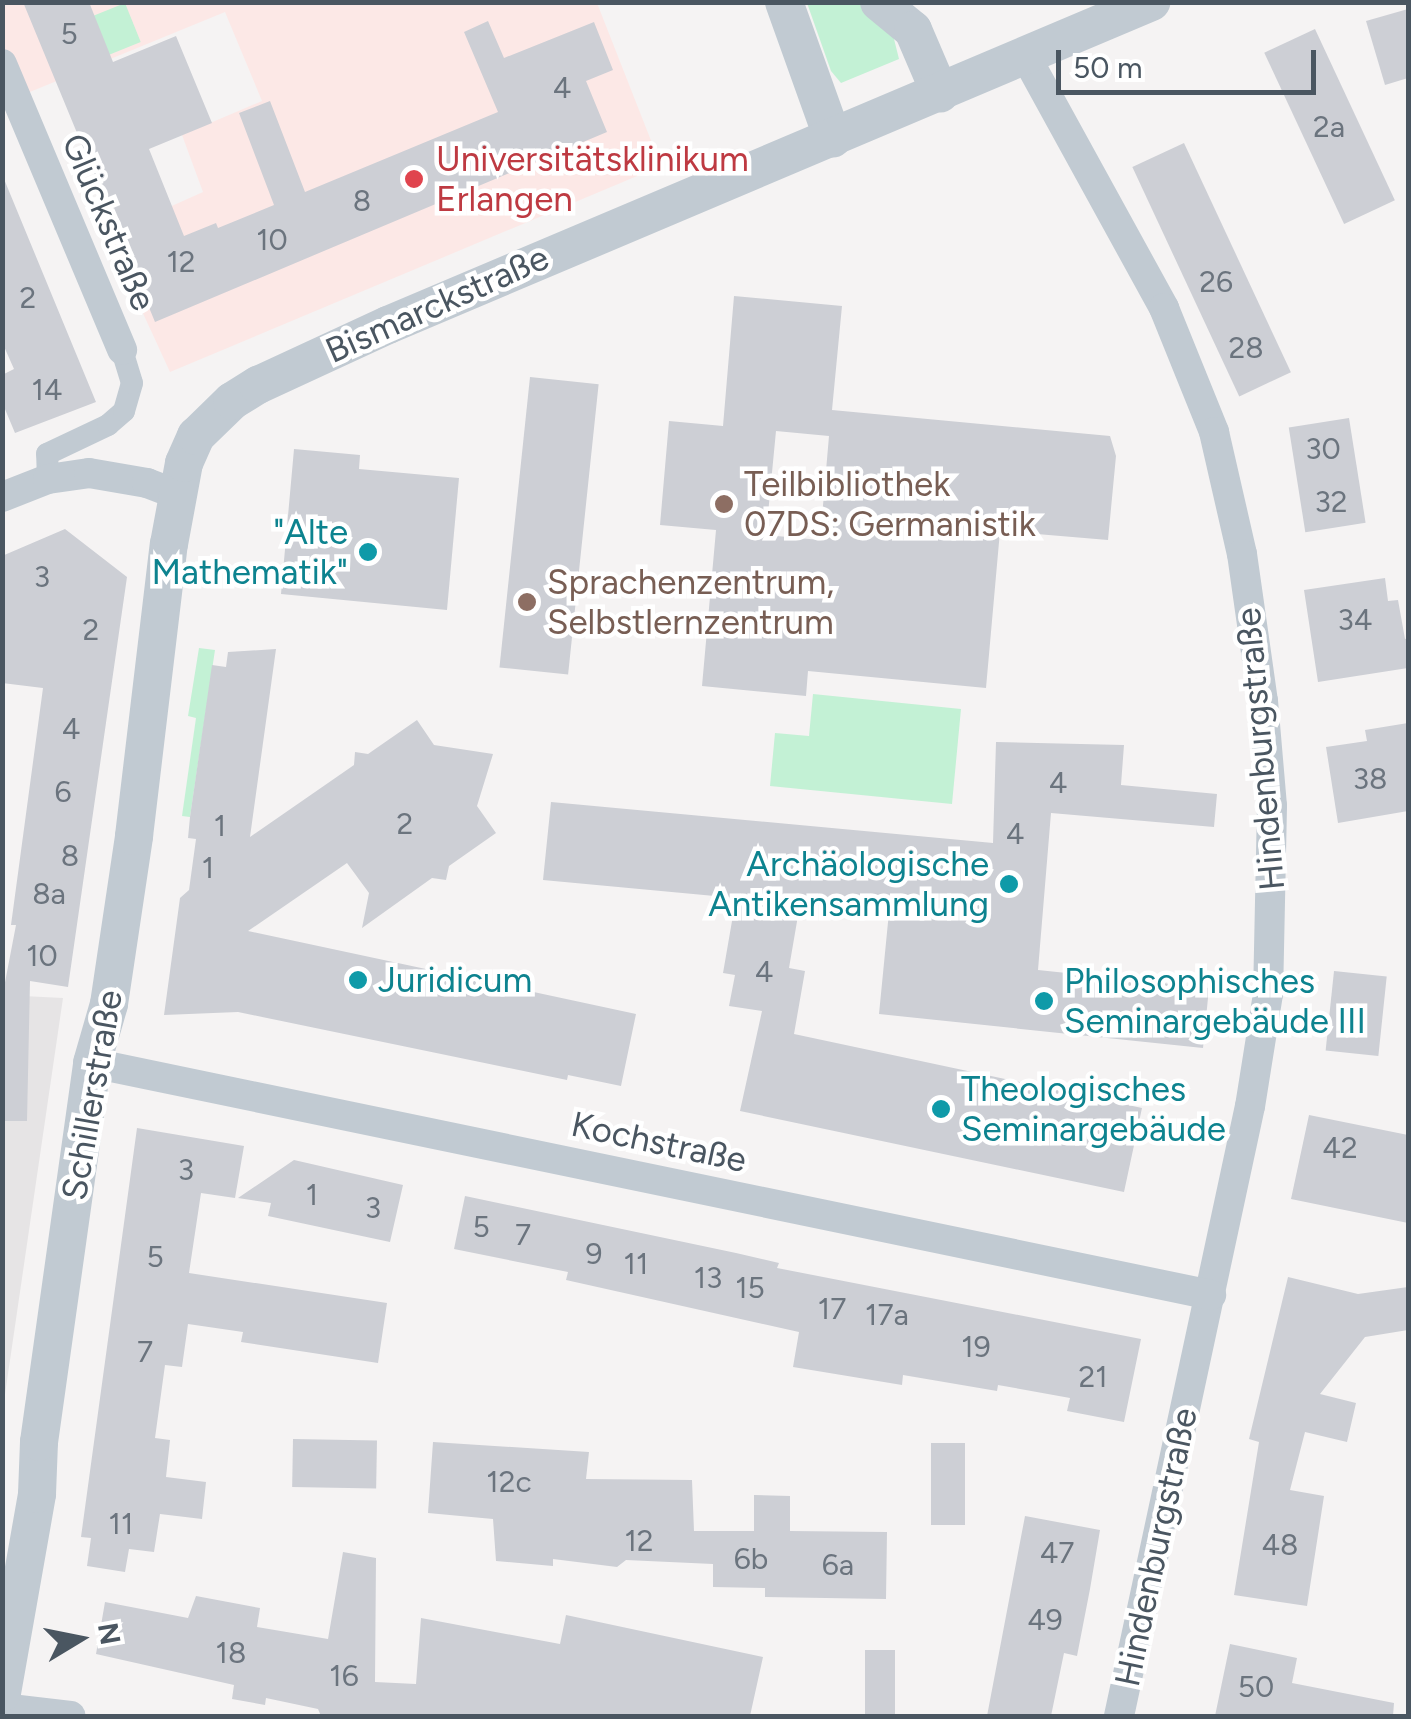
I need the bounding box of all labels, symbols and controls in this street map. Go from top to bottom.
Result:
house number: 5 [60,16,78,52]
scale bar [1061,30,1321,92]
text: 50 m [1073,49,1142,86]
house number: 4 [553,70,571,106]
house number: 2a [1313,109,1345,145]
street label: Glückstraße [53,127,165,317]
place label: Universitätsklinikum Erlangen [436,138,749,220]
marker: Universitätsklinikum Erlangen [401,166,427,192]
house number: 8 [353,183,371,219]
house number: 10 [256,222,288,258]
street label: Bismarckstraße [319,236,555,372]
house number: 12 [166,244,196,280]
house number: 26 [1199,264,1233,300]
house number: 2 [20,280,36,316]
house number: 28 [1228,330,1264,366]
house number: 14 [31,372,63,408]
house number: 30 [1305,431,1341,467]
place label: Teilbibliothek 07DS: Germanistik [744,463,1036,545]
house number: 32 [1314,484,1348,520]
marker: Teilbibliothek 07DS: Germanistik [713,493,735,515]
place label: "Alte Mathematik" [152,511,348,593]
marker: "Alte Mathematik" [357,541,379,563]
house number: 3 [34,559,50,595]
place label: Sprachenzentrum, Selbstlernzentrum [547,561,834,643]
marker: Sprachenzentrum, Selbstlernzentrum [516,591,538,613]
house number: 34 [1338,602,1372,638]
street label: Hindenburgstraße [1227,606,1293,892]
house number: 2 [83,612,99,648]
house number: 4 [62,711,80,747]
house number: 38 [1353,761,1387,797]
house number: 4 [1049,765,1067,801]
house number: 6 [55,774,71,810]
house number: 2 [397,806,413,842]
house number: 1 [214,808,226,844]
house number: 4 [1006,816,1024,852]
house number: 8 [61,838,79,874]
place label: Archäologische Antikensammlung [708,843,989,925]
house number: 1 [202,850,214,886]
marker: Archäologische Antikensammlung [998,873,1020,895]
house number: 8a [32,876,66,912]
house number: 10 [26,938,58,974]
house number: 4 [755,954,773,990]
place label: Juridicum [378,959,532,1001]
place label: Philosophisches Seminargebäude III [1064,960,1366,1042]
marker: Juridicum [347,969,369,991]
street label: Schillerstraße [53,987,131,1203]
marker: Philosophisches Seminargebäude III [1033,990,1055,1012]
place label: Theologisches Seminargebäude [961,1068,1226,1150]
marker: Theologisches Seminargebäude [930,1098,952,1120]
street label: Kochstraße [568,1103,750,1181]
house number: 42 [1322,1130,1358,1166]
house number: 3 [178,1152,194,1188]
house number: 1 [306,1177,318,1213]
house number: 3 [365,1190,381,1226]
house number: 5 [472,1209,490,1245]
house number: 7 [515,1217,531,1253]
house number: 9 [586,1236,602,1272]
house number: 5 [146,1239,164,1275]
house number: 11 [624,1246,648,1282]
house number: 13 [694,1260,722,1296]
house number: 15 [735,1270,765,1306]
house number: 17 [818,1291,846,1327]
house number: 17a [865,1297,909,1333]
house number: 19 [961,1329,991,1365]
house number: 7 [137,1334,153,1370]
house number: 21 [1078,1359,1108,1395]
street label: Hindenburgstraße [1106,1404,1206,1690]
house number: 12c [486,1464,532,1500]
house number: 11 [109,1506,133,1542]
house number: 12 [624,1523,654,1559]
house number: 48 [1261,1527,1299,1563]
house number: 47 [1040,1535,1074,1571]
house number: 6b [734,1541,768,1577]
house number: 6a [822,1547,854,1583]
north arrow [30,1589,130,1689]
house number: 49 [1027,1602,1063,1638]
text: N [91,1620,128,1647]
house number: 18 [216,1635,246,1671]
house number: 16 [329,1658,359,1694]
house number: 50 [1238,1669,1274,1705]

